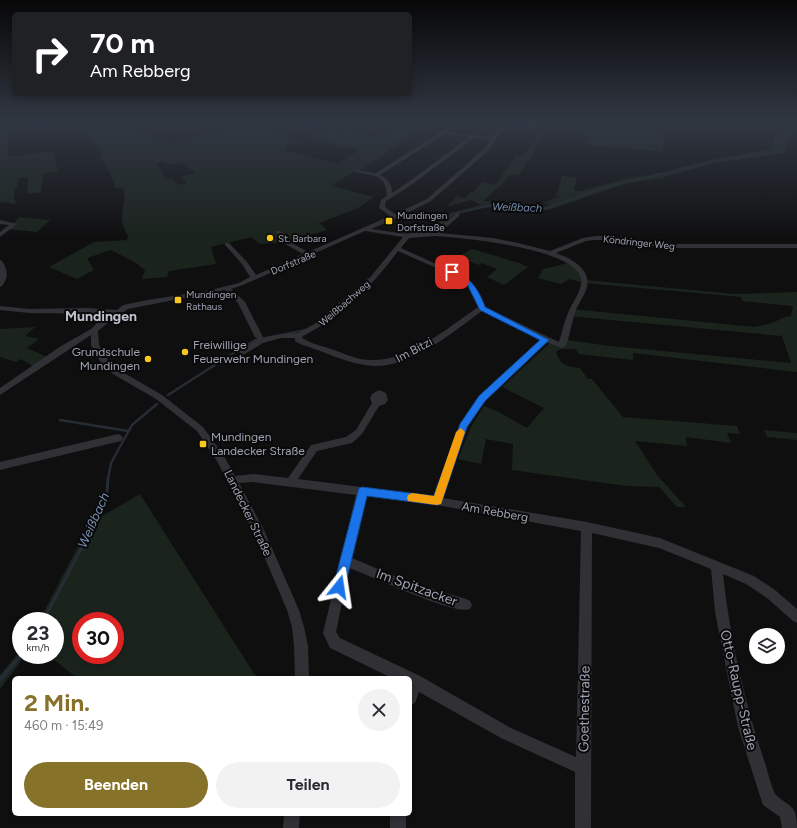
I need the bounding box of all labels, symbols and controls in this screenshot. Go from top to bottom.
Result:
text: 70 m [90,26,155,60]
icon: right [24,28,76,80]
text: Am Rebberg [90,60,191,82]
water label: Weißbach [492,200,542,215]
place label: Mundingen Dorfstraße [397,209,448,234]
marker: Mundingen Dorfstraße [384,216,394,226]
place label: St. Barbara [278,232,327,245]
street label: Köndringer Weg [602,232,676,253]
marker: St. Barbara [265,233,275,243]
street label: Dorfstraße [269,247,318,278]
pin [435,255,469,289]
icon: arrive [441,261,463,283]
street label: Weißbachweg [316,278,373,329]
place label: Mundingen Rathaus [186,288,237,313]
marker: Mundingen Rathaus [173,295,183,305]
district label: Mundingen [65,308,137,325]
street label: Im Bitzi [393,334,435,366]
place label: Freiwillige Feuerwehr Mundingen [193,338,313,366]
place label: Grundschule Mundingen [72,345,140,373]
marker: Freiwillige Feuerwehr Mundingen [180,347,190,357]
marker: Grundschule Mundingen [143,354,153,364]
place label: Mundingen Landecker Straße [211,430,305,458]
marker: Mundingen Landecker Straße [198,439,208,449]
street label: Landecker Straße [221,468,275,559]
water label: Weißbach [75,490,112,550]
street label: Am Rebberg [461,499,529,525]
street label: Im Spitzacker [374,565,460,610]
position arrow [318,566,360,608]
speed limit sign: 30 [72,612,124,664]
text: 23 [27,621,49,645]
street label: Otto-Raupp-Straße [716,628,761,752]
map controls [749,628,785,664]
button: layers [749,628,785,664]
text: km/h [27,641,49,654]
street label: Goethestraße [575,665,594,752]
text: 2 Min. [24,688,90,717]
button: close [358,689,400,731]
text: 460 m · 15:49 [24,718,103,733]
button: Beenden [24,762,208,808]
button: Teilen [216,762,400,808]

